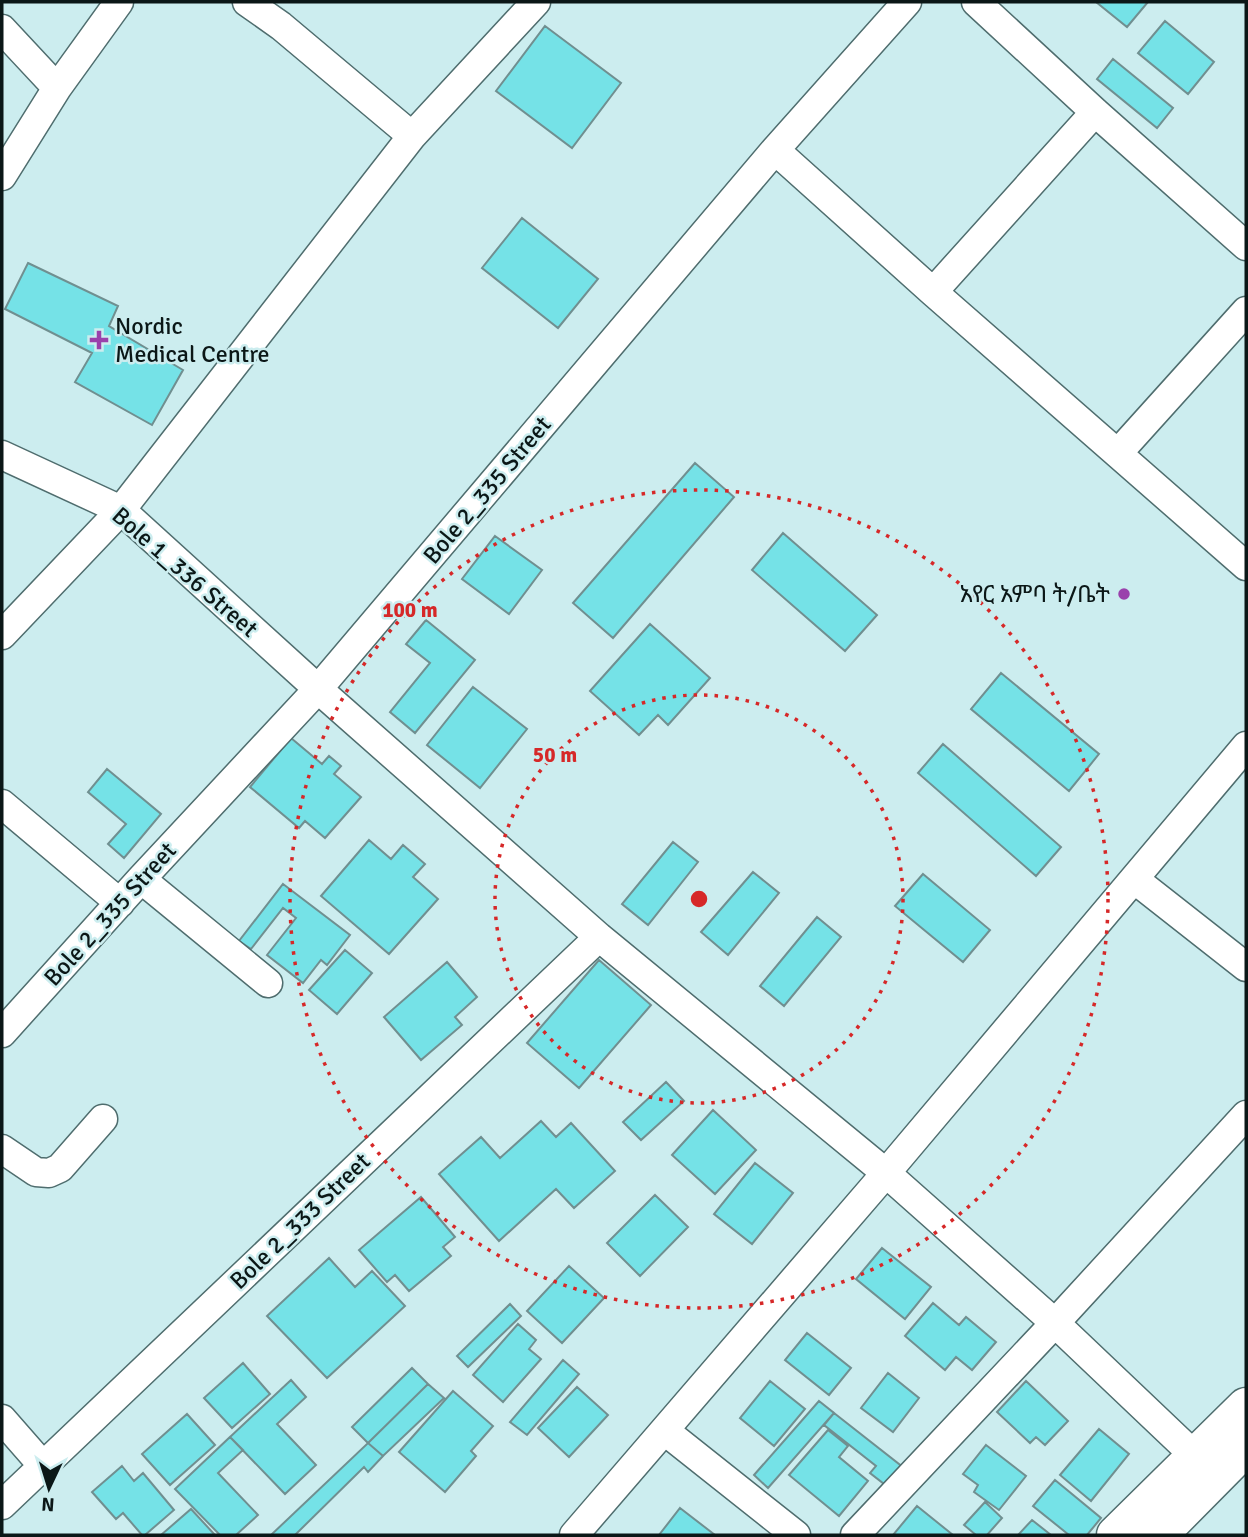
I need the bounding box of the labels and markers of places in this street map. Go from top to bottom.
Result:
place label: Nordic Medical Centre [115,311,270,369]
marker: Nordic Medical Centre [89,330,109,350]
place label: አየር አምባ ት/ቤት [959,579,1111,609]
marker: አየር አምባ ት/ቤት [1116,586,1132,602]
centre of rings [687,887,711,911]

